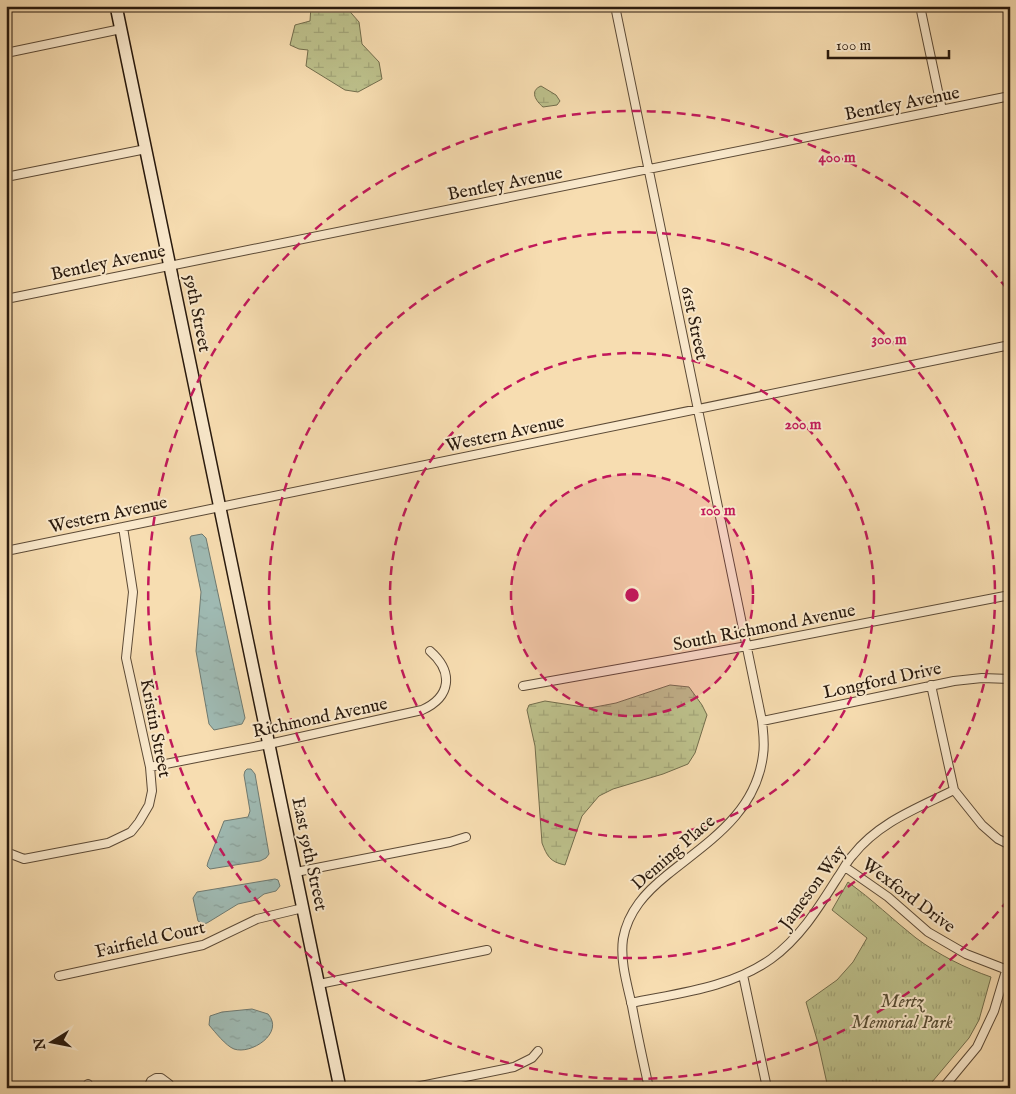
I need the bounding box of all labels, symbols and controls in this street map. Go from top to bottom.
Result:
scale bar [828,28,950,60]
text: 100 m [836,36,872,55]
street label: Bentley Avenue [843,82,962,127]
text: 400 m [819,148,856,167]
street label: Bentley Avenue [446,162,565,207]
street label: Bentley Avenue [49,240,168,287]
street label: 59th Street [178,272,215,354]
street label: 61st Street [674,284,713,363]
text: 300 m [871,330,907,349]
street label: Western Avenue [444,411,567,458]
text: 200 m [785,415,822,434]
street label: Western Avenue [47,492,170,539]
text: 100 m [700,501,736,520]
centre of rings [623,586,641,604]
street label: South Richmond Avenue [671,600,857,657]
street label: Longford Drive [821,658,943,705]
street label: Kristin Street [134,677,175,780]
street label: Richmond Avenue [251,693,390,744]
street label: East 59th Street [285,795,332,913]
street label: Deming Place [627,810,721,896]
street label: Jameson Way [774,841,852,936]
street label: Wexford Drive [857,853,960,939]
street label: Fairfield Court [93,917,208,964]
park label: Mertz Memorial Park [851,991,953,1035]
north arrow [28,1016,78,1066]
text: N [30,1037,50,1053]

